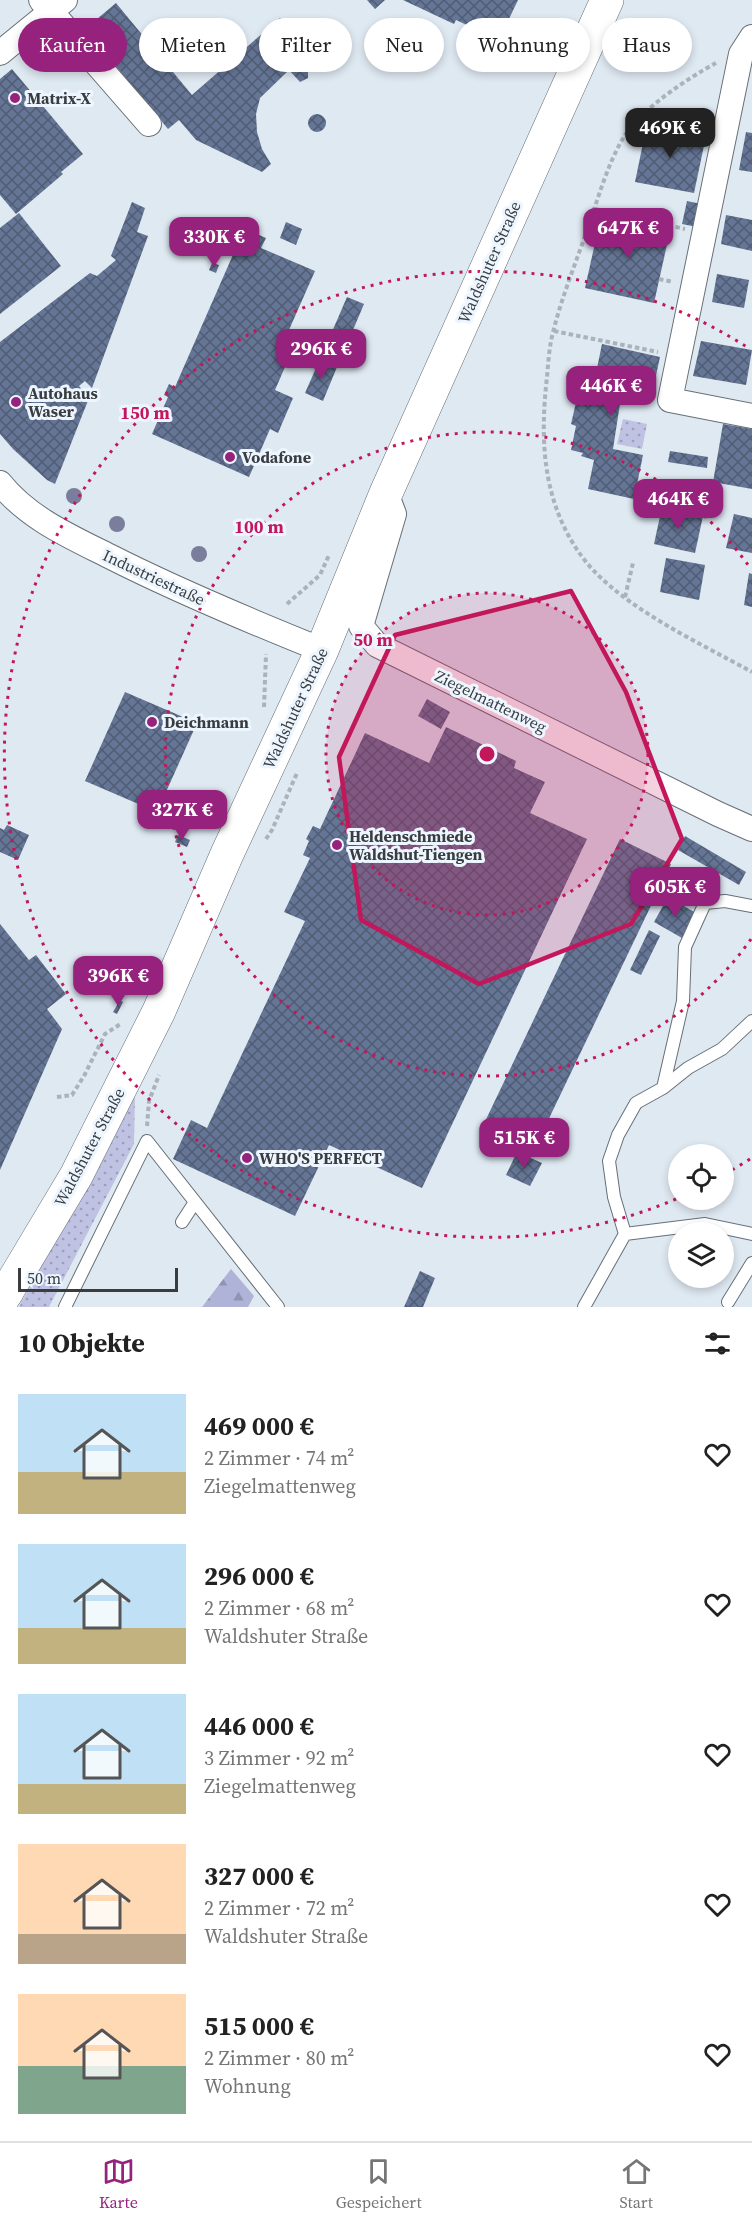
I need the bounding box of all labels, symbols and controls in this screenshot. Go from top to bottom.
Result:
chip: Kaufen [18,18,127,72]
chip: Mieten [139,18,247,72]
chip: Filter [259,18,352,72]
chip: Neu [364,18,444,72]
chip: Wohnung [456,18,590,72]
chip: Haus [602,18,692,72]
place label: Matrix-X [27,87,92,109]
marker: Matrix-X [8,91,22,105]
pin: 469K € [621,108,719,159]
text: 469K € [639,113,701,141]
street label: Waldshuter Straße [452,198,526,326]
pin: 647K € [579,208,677,259]
text: 647K € [597,213,659,241]
pin: 330K € [165,217,263,268]
text: 330K € [183,222,245,250]
pin: 296K € [272,329,370,380]
text: 296K € [290,334,352,362]
pin: 446K € [562,366,660,417]
text: 446K € [580,371,642,399]
place label: Autohaus Waser [28,382,98,422]
marker: Autohaus Waser [9,395,23,409]
text: 150 m [120,400,170,425]
place label: Vodafone [242,446,311,468]
marker: Vodafone [223,450,237,464]
pin: 464K € [629,479,727,530]
text: 464K € [647,484,709,512]
text: 100 m [234,514,284,539]
street label: Industriestraße [99,544,209,610]
text: 50 m [353,627,393,652]
street label: Waldshuter Straße [257,644,333,772]
street label: Ziegelmattenweg [432,664,550,738]
place label: Deichmann [164,711,249,733]
marker: Deichmann [145,715,159,729]
centre of rings [477,744,497,764]
pin: 327K € [133,790,231,841]
text: 327K € [151,795,213,823]
place label: Heldenschmiede Waldshut-Tiengen [349,825,483,865]
marker: Heldenschmiede Waldshut-Tiengen [330,838,344,852]
pin: 605K € [626,867,724,918]
text: 605K € [644,872,706,900]
pin: 396K € [69,956,167,1007]
text: 396K € [87,961,149,989]
street label: Waldshuter Straße [48,1084,130,1210]
pin: 515K € [475,1118,573,1169]
text: 515K € [493,1123,555,1151]
map controls [668,1144,734,1288]
button: locate [668,1144,734,1210]
place label: WHO'S PERFECT [259,1147,382,1169]
marker: WHO'S PERFECT [240,1151,254,1165]
button: layers [668,1222,734,1288]
scale bar [18,1265,178,1292]
text: 50 m [27,1267,61,1289]
text: 10 Objekte [18,1325,145,1361]
icon: filters [701,1327,734,1360]
text: 469 000 € [204,1408,314,1444]
icon: home [66,1418,138,1490]
icon: heart [701,1438,734,1471]
text: 2 Zimmer · 74 m² [204,1444,354,1472]
text: Ziegelmattenweg [204,1472,356,1500]
text: 296 000 € [204,1558,314,1594]
icon: home [66,1568,138,1640]
icon: heart [701,1588,734,1621]
text: 2 Zimmer · 68 m² [204,1594,354,1622]
text: Waldshuter Straße [204,1622,368,1650]
text: 446 000 € [204,1708,314,1744]
icon: home [66,1718,138,1790]
icon: heart [701,1738,734,1771]
text: 3 Zimmer · 92 m² [204,1744,354,1772]
text: Ziegelmattenweg [204,1772,356,1800]
text: 327 000 € [204,1858,314,1894]
icon: home [66,1868,138,1940]
icon: heart [701,1888,734,1921]
text: 2 Zimmer · 72 m² [204,1894,354,1922]
text: Waldshuter Straße [204,1922,368,1950]
text: 515 000 € [204,2008,314,2044]
icon: home [66,2018,138,2090]
icon: heart [701,2038,734,2071]
text: 2 Zimmer · 80 m² [204,2044,354,2072]
text: Wohnung [204,2072,291,2100]
tab: Karte [99,2155,138,2213]
tab: Gespeichert [336,2155,422,2213]
tab: Start [619,2155,653,2213]

